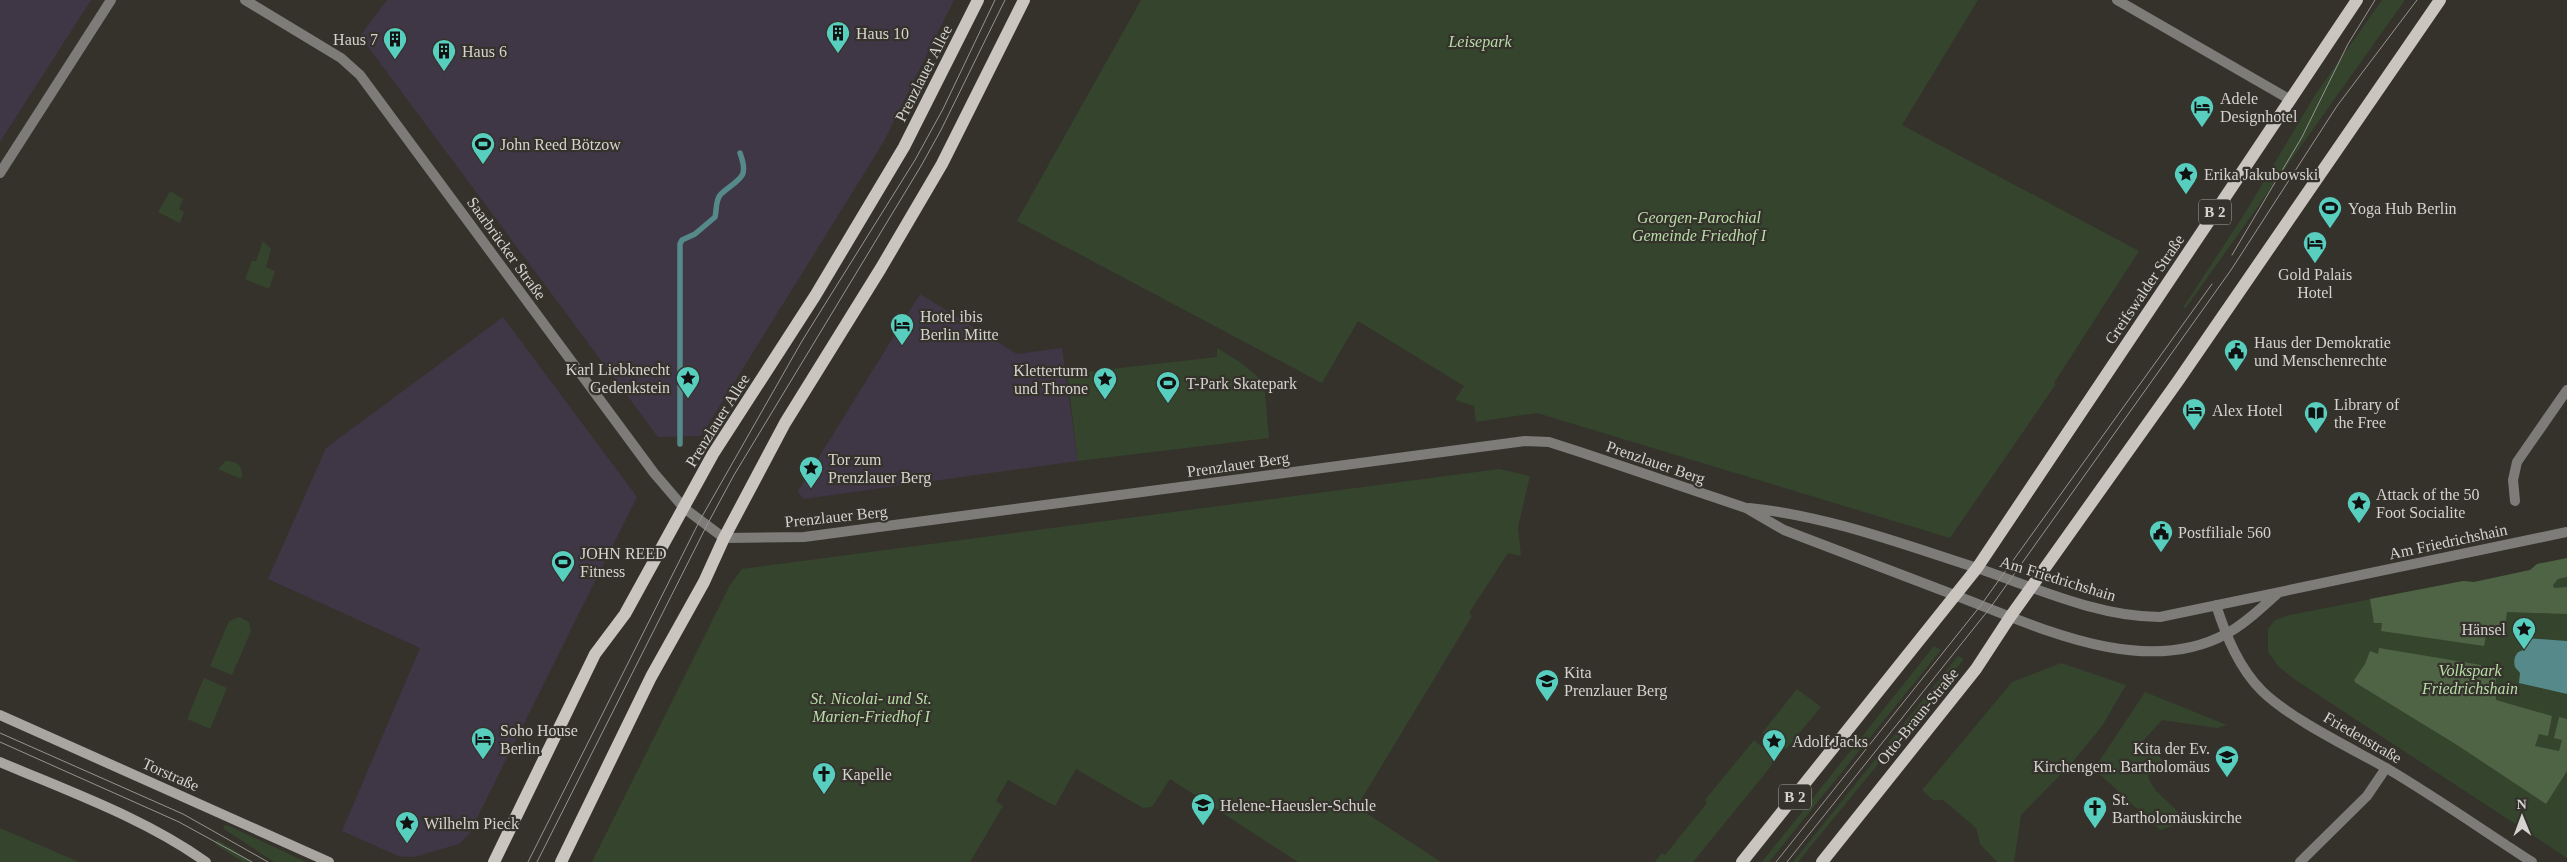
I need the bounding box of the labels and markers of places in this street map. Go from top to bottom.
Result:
building icon: Haus 10 [825,20,851,54]
place label: Haus 10 [856,25,909,42]
building icon: Haus 7 [382,26,408,60]
place label: Haus 7 [333,31,378,48]
building icon: Haus 6 [431,38,457,72]
place label: Haus 6 [462,43,507,60]
place label: Adele Designhotel [2220,90,2298,126]
hotel icon: Adele Designhotel [2189,94,2215,128]
sports icon: John Reed Bötzow [470,131,496,165]
place label: John Reed Bötzow [500,136,621,153]
place icon: Erika Jakubowski [2173,161,2199,195]
place label: Erika Jakubowski [2204,166,2319,183]
sports icon: Yoga Hub Berlin [2317,195,2343,229]
place label: Yoga Hub Berlin [2348,200,2457,218]
hotel icon: Gold Palais Hotel [2302,230,2328,264]
place label: Gold Palais Hotel [2278,266,2352,301]
place label: Hotel ibis Berlin Mitte [920,308,999,343]
hotel icon: Hotel ibis Berlin Mitte [889,312,915,346]
place label: Haus der Demokratie und Menschenrechte [2254,334,2391,369]
public building icon: Haus der Demokratie und Menschenrechte [2223,338,2249,372]
place label: Karl Liebknecht Gedenkstein [566,361,671,396]
place label: Kletterturm und Throne [1013,362,1089,397]
place icon: Karl Liebknecht Gedenkstein [675,365,701,399]
place icon: Kletterturm und Throne [1092,366,1118,400]
sports icon: T-Park Skatepark [1155,370,1181,404]
place label: T-Park Skatepark [1186,375,1297,393]
place label: Library of the Free [2334,396,2400,431]
hotel icon: Alex Hotel [2181,397,2207,431]
library icon: Library of the Free [2303,400,2329,434]
place label: Alex Hotel [2212,402,2283,419]
place label: Tor zum Prenzlauer Berg [828,451,931,487]
place icon: Tor zum Prenzlauer Berg [798,455,824,489]
place label: Attack of the 50 Foot Socialite [2376,486,2480,521]
place icon: Attack of the 50 Foot Socialite [2346,490,2372,524]
public building icon: Postfiliale 560 [2148,519,2174,553]
place label: Postfiliale 560 [2178,524,2271,541]
place label: JOHN REED Fitness [580,545,667,580]
sports icon: JOHN REED Fitness [550,549,576,583]
place icon: Hänsel [2511,616,2537,650]
place label: Hänsel [2462,621,2507,638]
place label: Kita Prenzlauer Berg [1564,664,1667,700]
school or university icon: Kita Prenzlauer Berg [1534,668,1560,702]
place label: Soho House Berlin [500,722,578,757]
hotel icon: Soho House Berlin [470,726,496,760]
place icon: Adolf Jacks [1761,728,1787,762]
place label: Adolf Jacks [1792,733,1868,750]
place label: Kita der Ev. Kirchengem. Bartholomäus [2033,740,2210,776]
school or university icon: Kita der Ev. Kirchengem. Bartholomäus [2214,744,2240,778]
church icon: Kapelle [811,761,837,795]
place label: Kapelle [842,766,892,784]
place label: St. Bartholomäuskirche [2112,791,2242,826]
school or university icon: Helene-Haeusler-Schule [1190,792,1216,826]
church icon: St. Bartholomäuskirche [2082,795,2108,829]
place label: Helene-Haeusler-Schule [1220,797,1376,814]
place icon: Wilhelm Pieck [394,810,420,844]
place label: Wilhelm Pieck [424,815,519,832]

